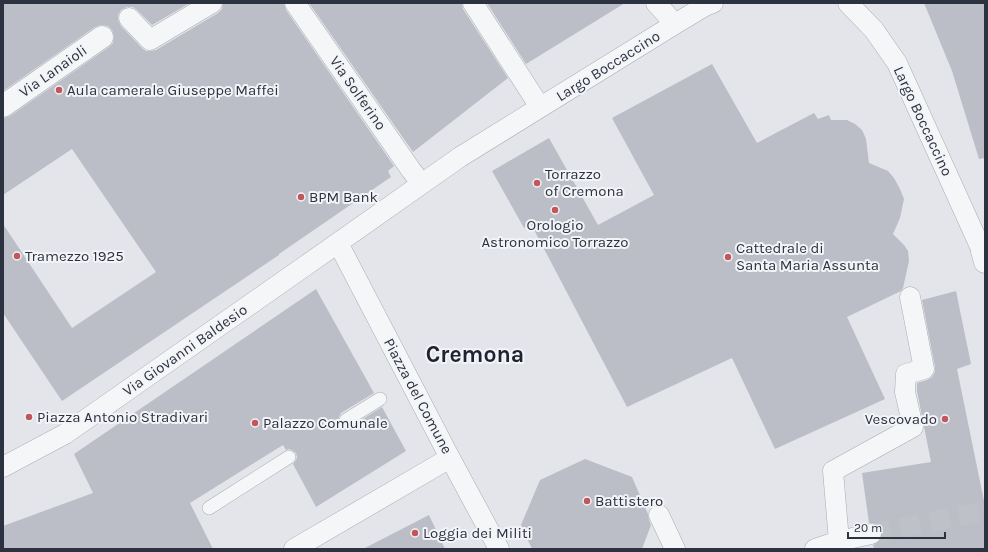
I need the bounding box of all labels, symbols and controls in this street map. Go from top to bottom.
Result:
street label: Largo Boccaccino [553,27,663,105]
street label: Via Lanaioli [16,41,90,101]
street label: Via Solferino [326,53,390,133]
street label: Largo Boccaccino [890,63,956,179]
place label: Aula camerale Giuseppe Maffei [67,81,279,99]
marker: Aula camerale Giuseppe Maffei [54,85,64,95]
place label: Torrazzo of Cremona [545,165,624,200]
marker: Torrazzo of Cremona [532,178,542,188]
place label: BPM Bank [309,188,378,206]
marker: BPM Bank [296,192,306,202]
marker: Orologio Astronomico Torrazzo [550,205,560,215]
place label: Orologio Astronomico Torrazzo [481,216,629,251]
place label: Cattedrale di Santa Maria Assunta [736,239,879,274]
place label: Tramezzo 1925 [25,247,124,265]
marker: Tramezzo 1925 [12,251,22,261]
marker: Cattedrale di Santa Maria Assunta [723,252,733,262]
street label: Via Giovanni Baldesio [119,300,251,400]
street label: Piazza del Comune [380,335,456,457]
district label: Cremona [426,341,524,368]
place label: Piazza Antonio Stradivari [37,408,208,426]
place label: Vescovado [865,410,937,428]
marker: Piazza Antonio Stradivari [24,412,34,422]
place label: Palazzo Comunale [263,414,388,432]
marker: Vescovado [940,414,950,424]
marker: Palazzo Comunale [250,418,260,428]
place label: Battistero [595,492,663,510]
marker: Battistero [582,496,592,506]
scale bar [848,514,945,540]
text: 20 m [854,521,882,535]
place label: Loggia dei Militi [423,524,532,542]
marker: Loggia dei Militi [410,528,420,538]

